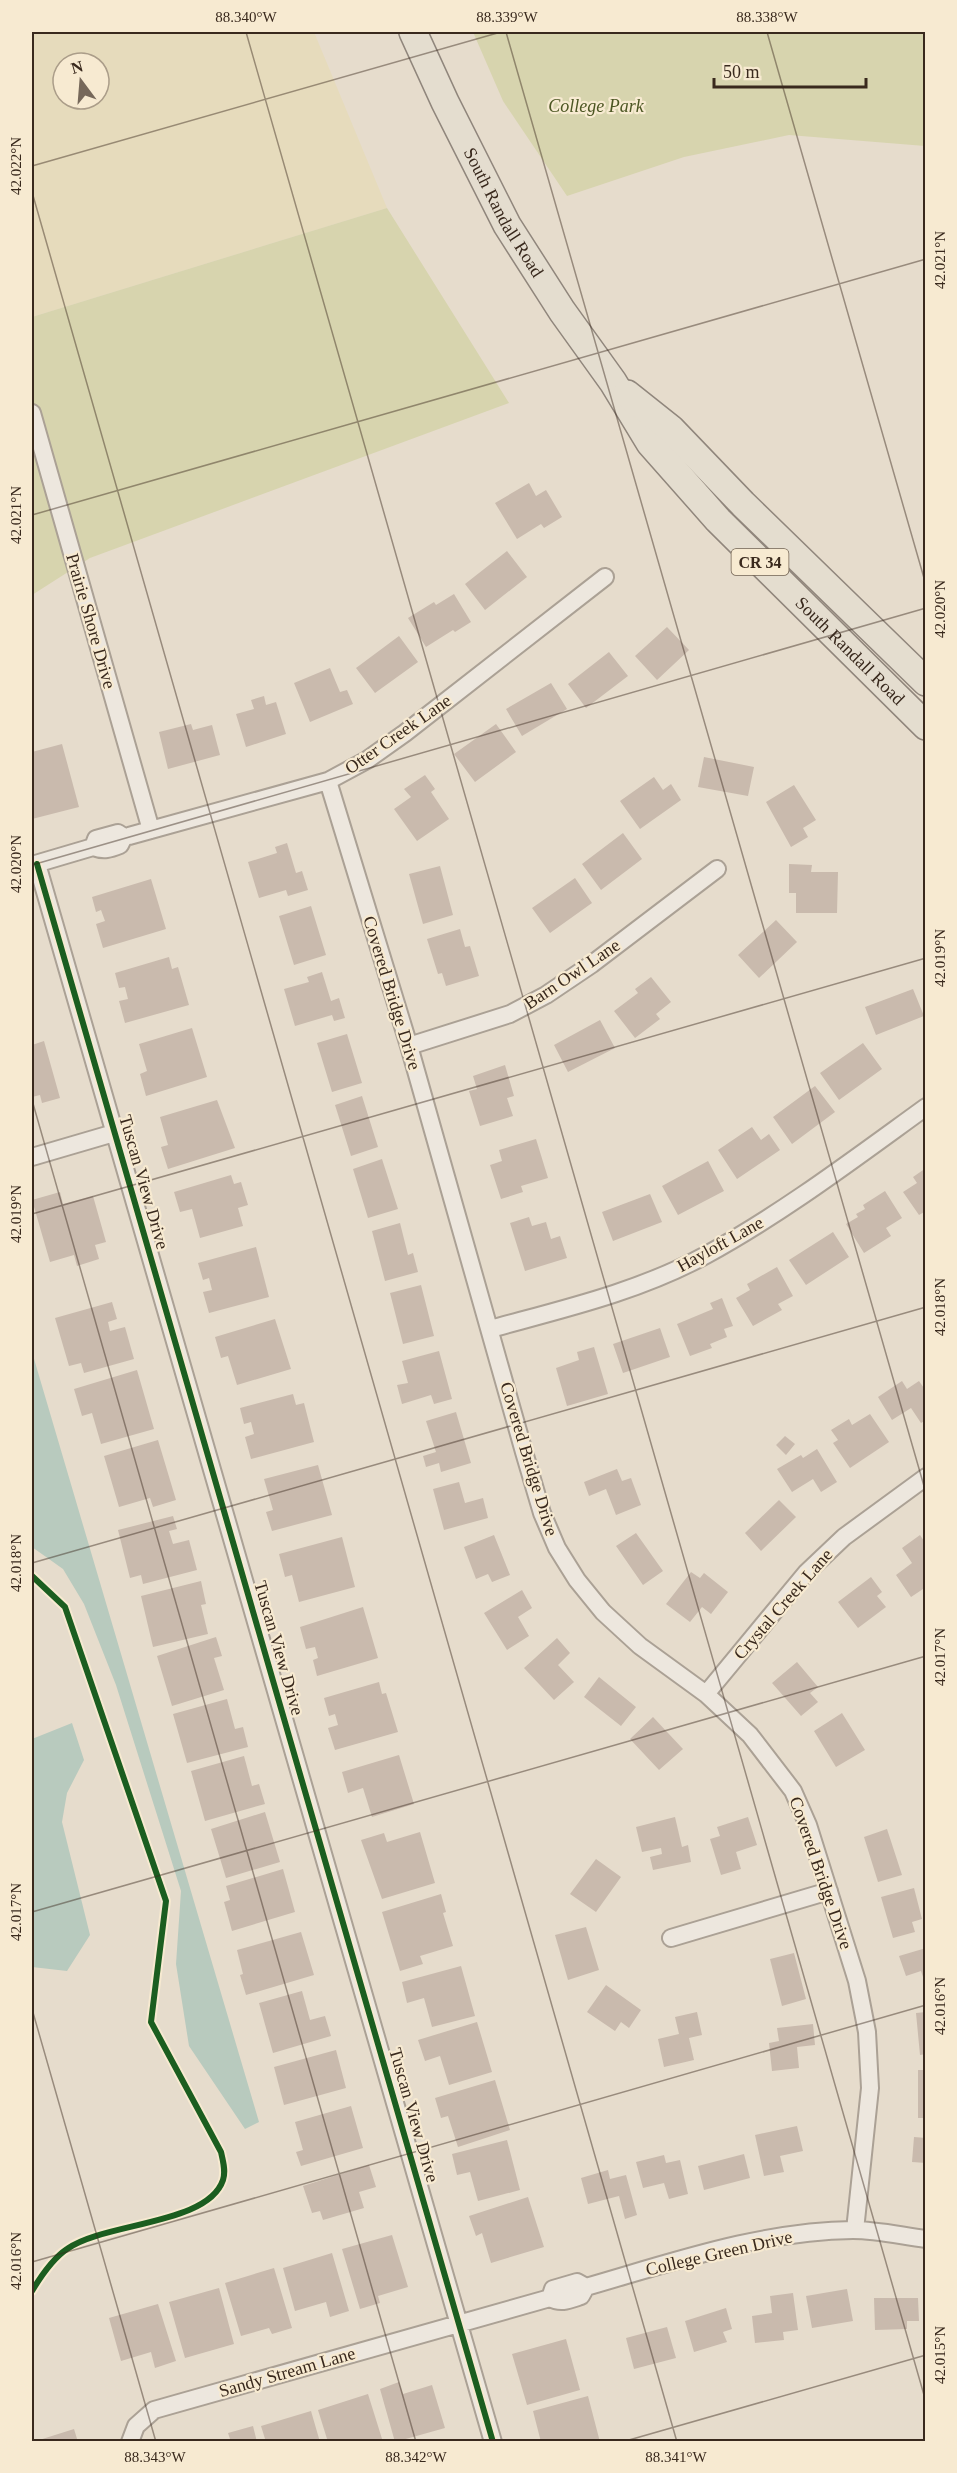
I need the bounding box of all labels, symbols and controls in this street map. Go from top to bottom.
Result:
text: 88.340°W [215,9,278,25]
text: 88.339°W [476,9,539,25]
text: 88.338°W [736,9,799,25]
north arrow [51,51,111,111]
scale bar [714,51,866,89]
text: N [69,57,85,77]
text: 50 m [723,62,760,82]
park label: College Park [548,96,645,116]
text: 42.022°N [8,137,24,195]
street label: South Randall Road [460,144,548,281]
text: 42.021°N [932,231,948,289]
text: 42.021°N [8,486,24,544]
road number: CR 34 [732,549,789,575]
street label: Prairie Shore Drive [62,551,120,691]
text: 42.020°N [932,580,948,638]
street label: South Randall Road [791,593,909,709]
street label: Otter Creek Lane [341,690,455,778]
text: 42.020°N [8,835,24,893]
street label: Covered Bridge Drive [359,914,425,1072]
text: 42.019°N [932,929,948,987]
street label: Barn Owl Lane [520,935,624,1013]
street label: Tuscan View Drive [115,1112,173,1252]
text: 42.019°N [8,1185,24,1243]
street label: Hayloft Lane [673,1212,767,1276]
text: 42.018°N [932,1278,948,1336]
street label: Covered Bridge Drive [496,1380,562,1538]
text: 42.018°N [8,1534,24,1592]
street label: Crystal Creek Lane [730,1545,836,1663]
street label: Tuscan View Drive [250,1578,308,1718]
text: 42.017°N [932,1628,948,1686]
street label: Covered Bridge Drive [786,1794,856,1952]
text: 42.017°N [8,1883,24,1941]
text: 42.016°N [932,1977,948,2035]
street label: Tuscan View Drive [385,2045,443,2185]
street label: College Green Drive [644,2226,794,2280]
text: 42.016°N [8,2232,24,2290]
text: 42.015°N [932,2326,948,2384]
street label: Sandy Stream Lane [216,2343,358,2401]
text: 88.343°W [124,2449,187,2465]
text: 88.342°W [385,2449,448,2465]
text: 88.341°W [645,2449,708,2465]

